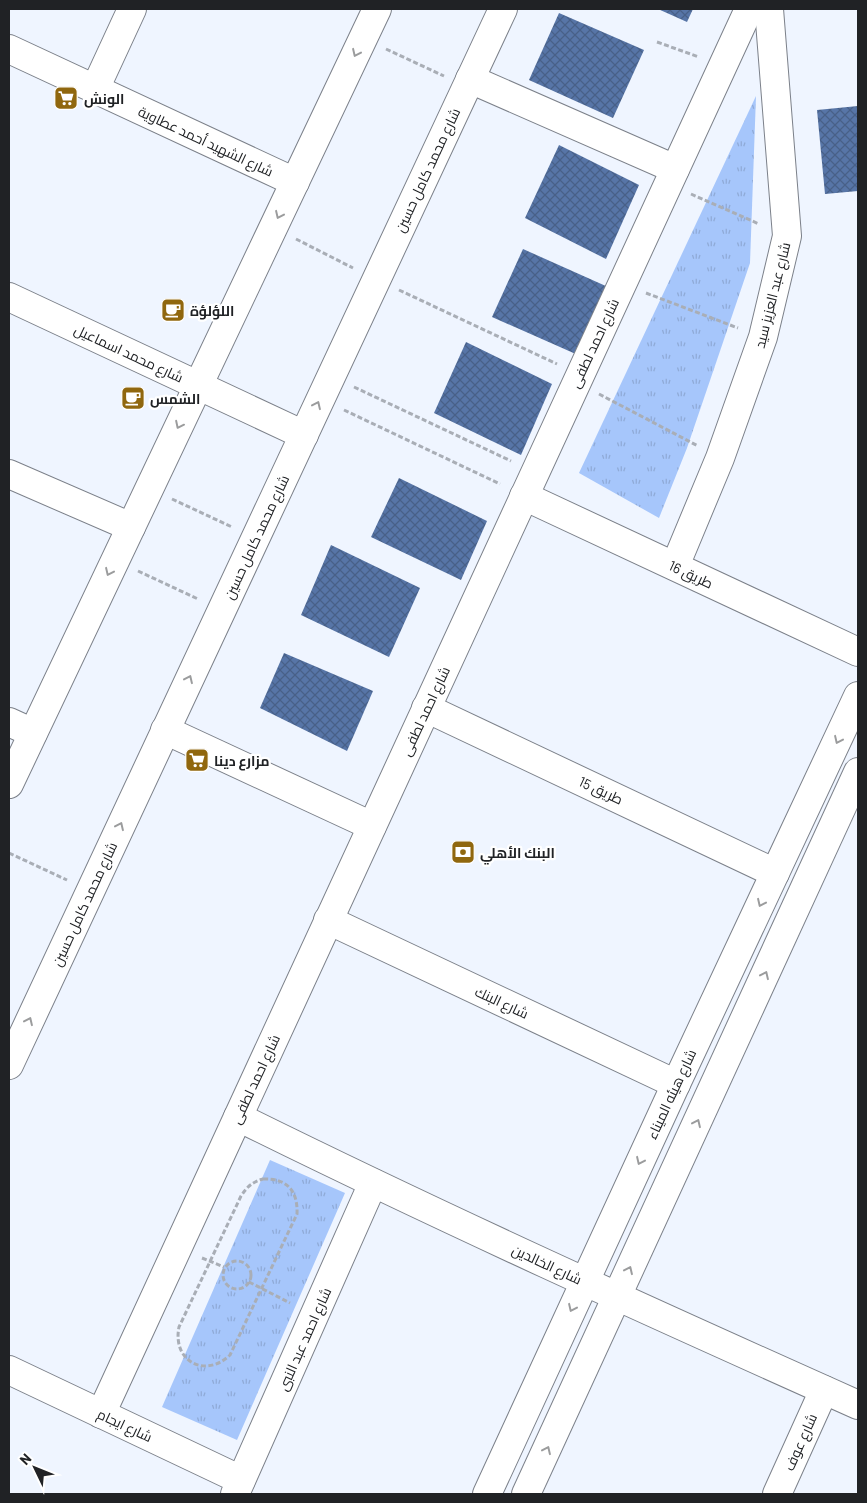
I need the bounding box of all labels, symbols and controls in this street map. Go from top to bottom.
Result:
one-way arrow [352,48,363,57]
supermarket icon: الونش [53,85,79,111]
place label: الونش [84,90,124,108]
street label: شارع الشهيد أحمد عطاوية [135,102,276,181]
street label: شارع محمد كامل حسين [391,105,464,235]
one-way arrow [275,210,285,219]
street label: شارع عبد العزيز سيد [751,240,794,350]
street label: شارع احمد لطفى [566,296,623,391]
cafe icon: اللؤلؤة [160,297,186,323]
place label: اللؤلؤة [190,302,234,320]
street label: شارع محمد اسماعيل [71,320,186,387]
cafe icon: الشمس [120,385,146,411]
place label: الشمس [150,390,200,408]
one-way arrow [311,401,322,410]
one-way arrow [175,420,185,429]
street label: شارع محمد كامل حسين [220,472,293,602]
street label: طريق 16 [666,556,716,593]
one-way arrow [105,567,116,576]
street label: شارع احمد لطفى [397,664,454,759]
one-way arrow [183,675,193,684]
one-way arrow [833,735,844,744]
supermarket icon: مزارع دينا [184,747,210,773]
place label: مزارع دينا [214,752,270,771]
street label: طريق 15 [576,772,626,809]
one-way arrow [114,823,124,832]
street label: شارع محمد كامل حسين [48,839,121,969]
bank icon: البنك الأهلي [450,839,476,865]
place label: البنك الأهلي [480,844,555,865]
one-way arrow [757,897,767,906]
one-way arrow [758,971,769,980]
street label: شارع البنك [472,982,532,1023]
one-way arrow [23,1017,34,1026]
street label: شارع احمد لطفى [227,1032,284,1127]
street label: شارع هيئه الميناء [643,1046,700,1142]
one-way arrow [690,1119,701,1128]
one-way arrow [636,1156,646,1165]
street label: شارع الخالدين [509,1240,585,1288]
one-way arrow [622,1266,633,1275]
street label: شارع احمد عبد النبى [274,1285,335,1394]
one-way arrow [568,1303,578,1312]
street label: شارع ايجام [94,1405,155,1447]
street label: شارع عوف [780,1411,821,1474]
north arrow [10,1443,60,1493]
one-way arrow [540,1446,551,1455]
text: N [16,1450,35,1468]

